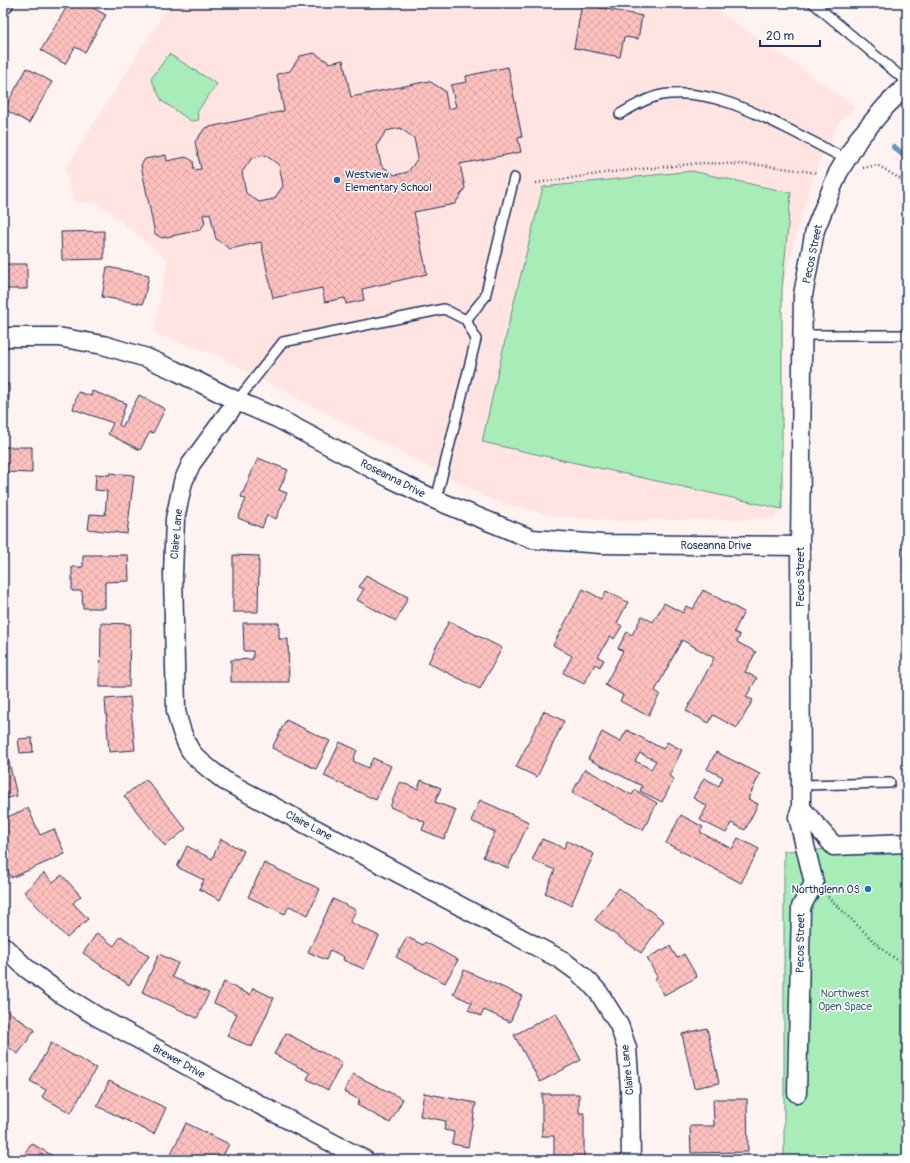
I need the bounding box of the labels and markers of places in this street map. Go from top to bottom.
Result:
place label: Westview Elementary School [345,168,432,194]
marker: Westview Elementary School [332,175,342,185]
place label: Northglenn OS [792,883,860,896]
marker: Northglenn OS [863,884,873,894]

